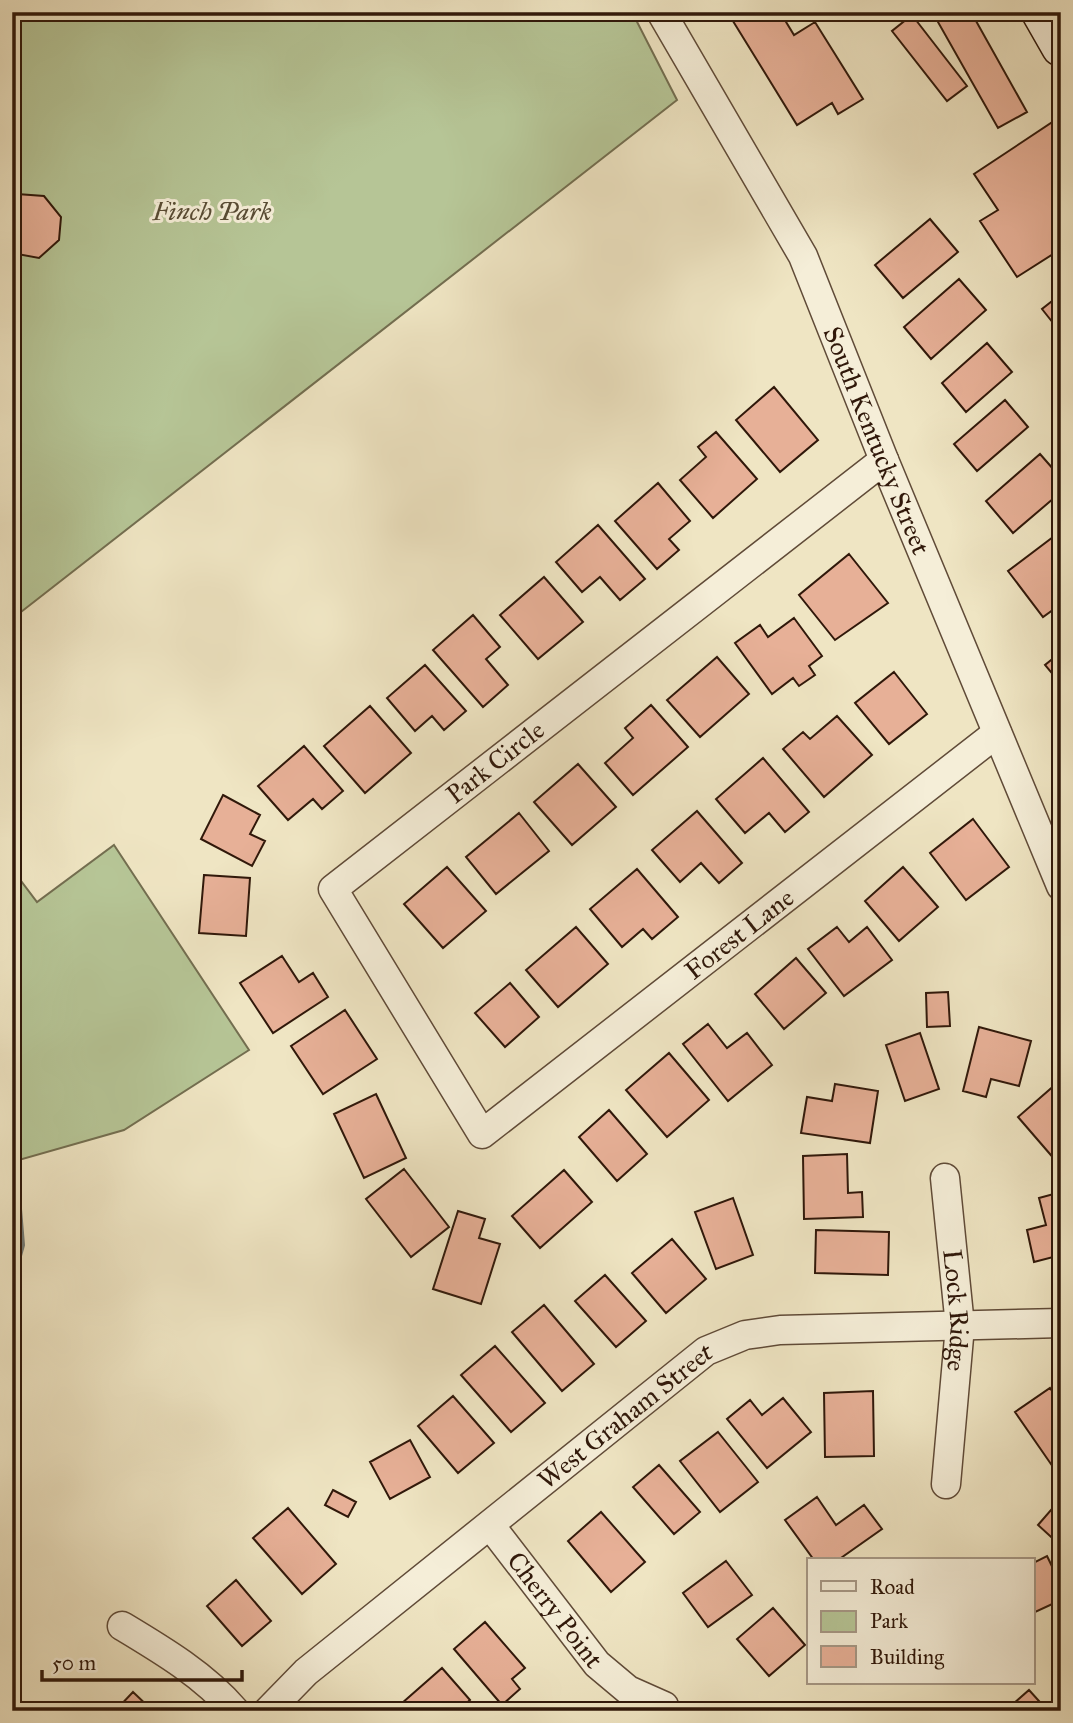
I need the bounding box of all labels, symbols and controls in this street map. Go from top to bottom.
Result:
park label: Finch Park [151,195,272,227]
street label: South Kentucky Street [817,322,937,559]
street label: Park Circle [440,714,551,810]
street label: Forest Lane [678,881,800,986]
street label: Lock Ridge [936,1248,976,1373]
street label: West Graham Street [531,1334,716,1496]
street label: Cherry Point [500,1545,610,1674]
legend [807,1558,1034,1684]
text: Road [870,1574,915,1600]
text: Park [870,1608,908,1634]
scale bar [42,1639,242,1683]
text: Building [870,1644,944,1670]
text: 50 m [52,1650,97,1676]

